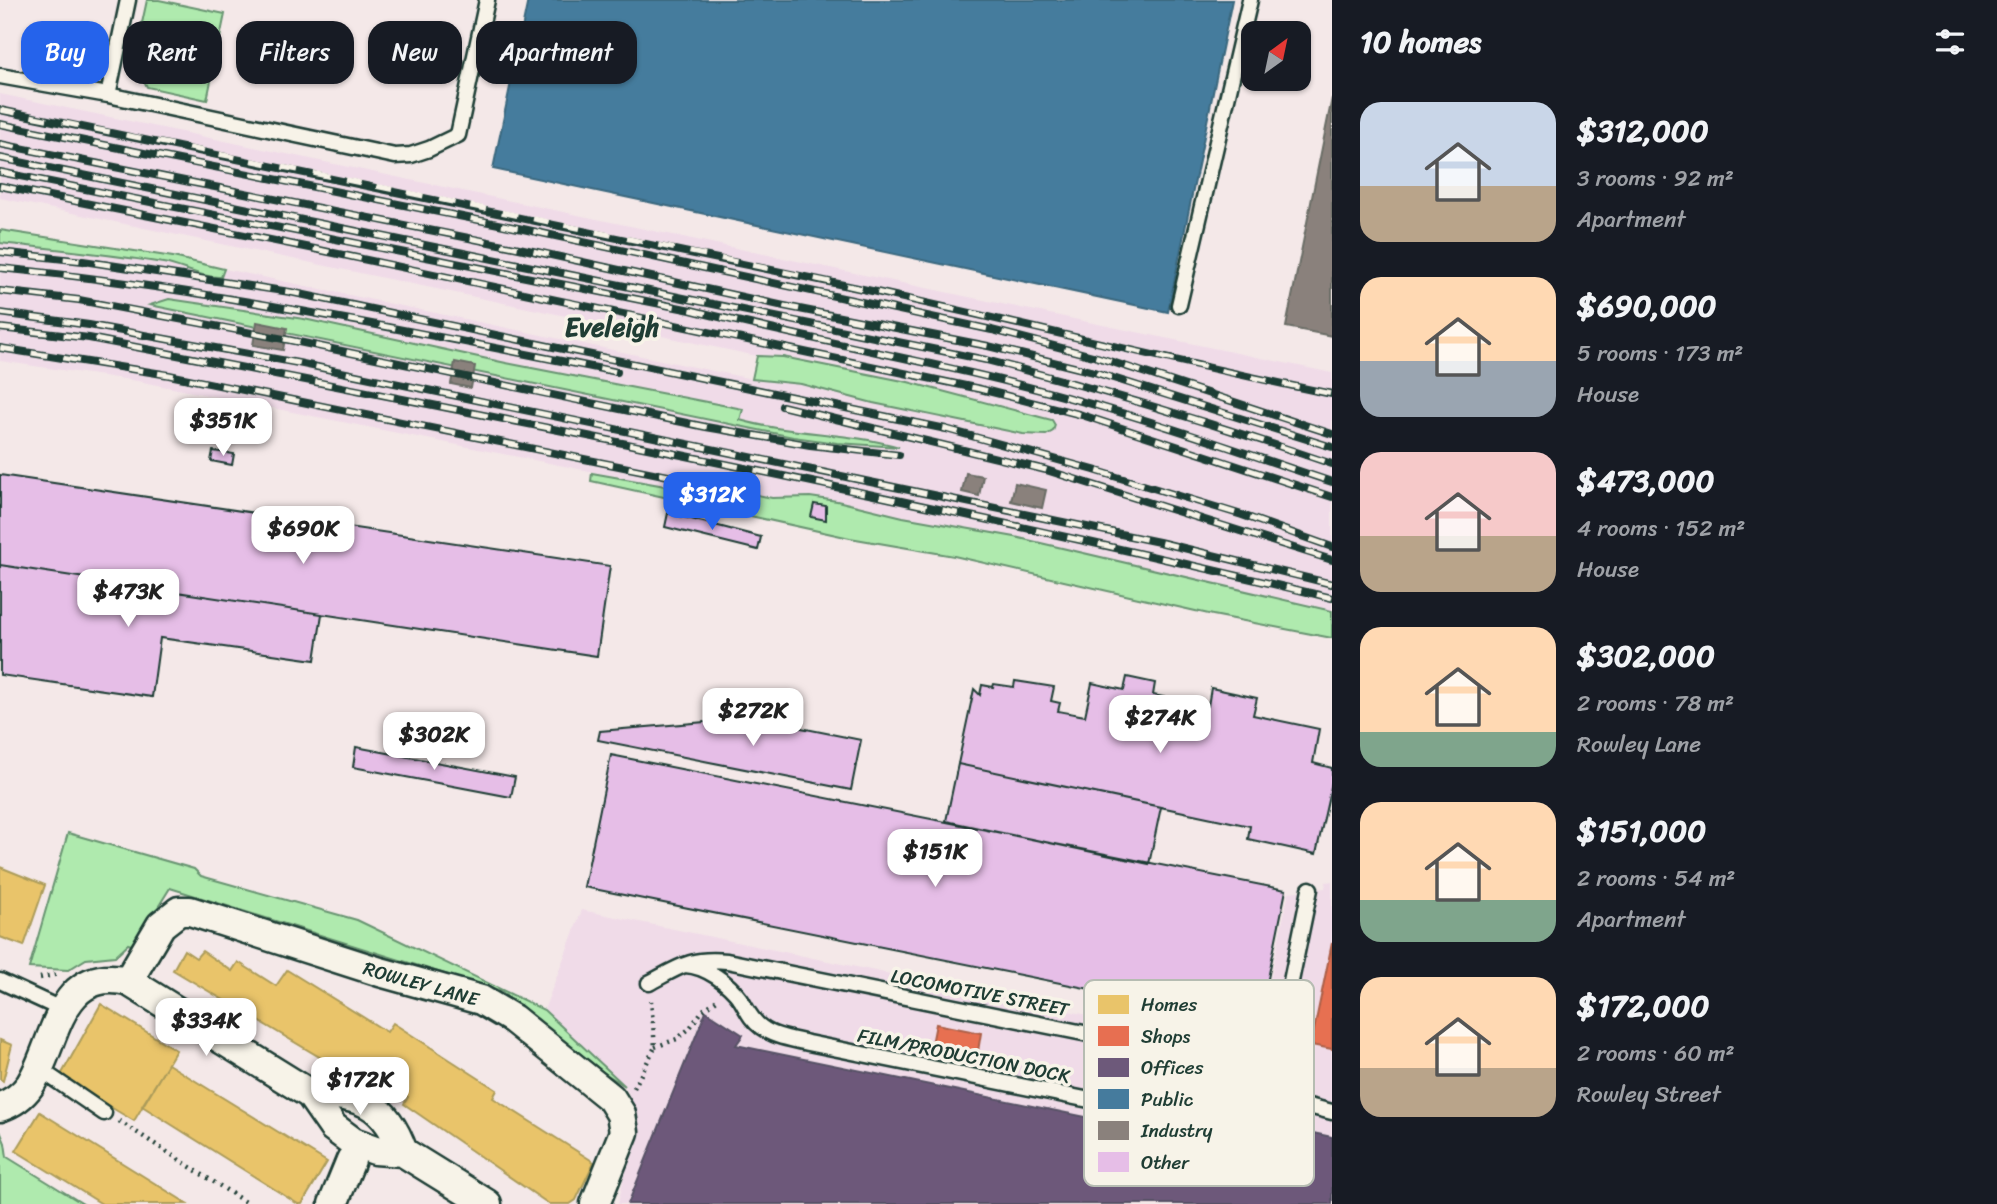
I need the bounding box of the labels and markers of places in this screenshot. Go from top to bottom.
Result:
pin: $351K [174,398,272,458]
pin: $312K [663,472,761,532]
pin: $690K [254,506,352,566]
pin: $473K [79,570,177,629]
pin: $272K [704,688,802,748]
pin: $274K [1111,696,1209,755]
pin: $302K [385,712,483,772]
pin: $151K [886,830,984,889]
pin: $334K [157,998,255,1058]
pin: $172K [311,1058,409,1117]

